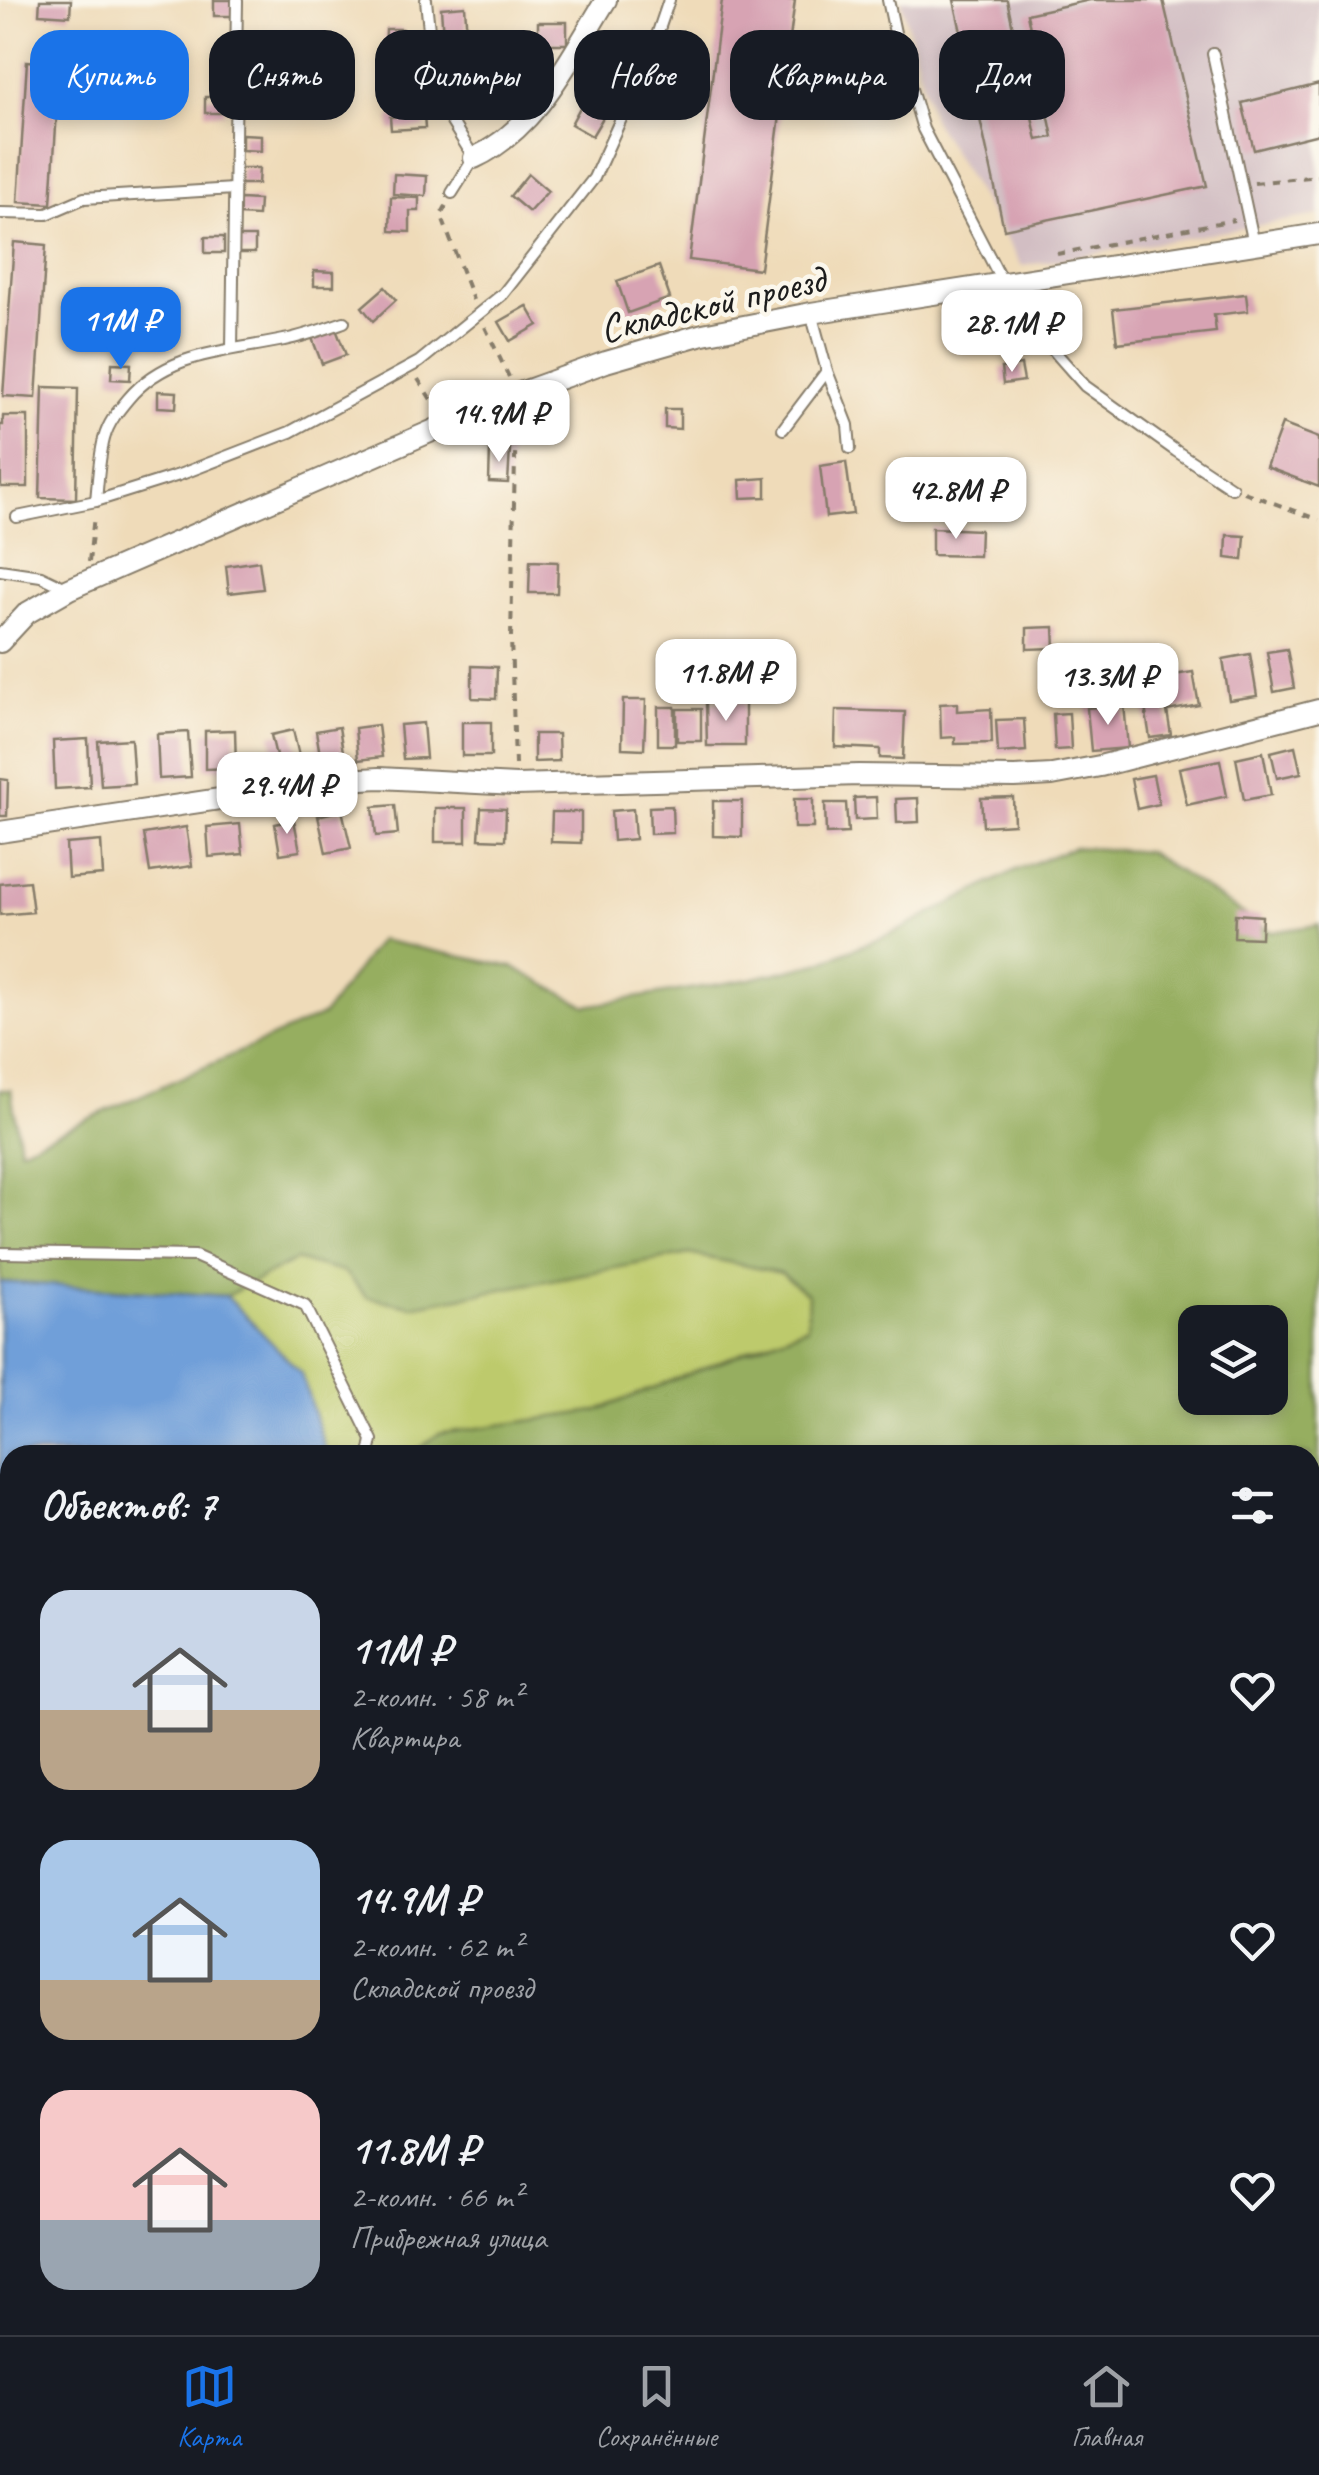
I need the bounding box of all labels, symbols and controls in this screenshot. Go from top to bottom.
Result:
chip: Купить [30,30,189,120]
chip: Снять [209,30,355,120]
chip: Фильтры [375,30,554,120]
chip: Новое [574,30,710,120]
chip: Квартира [730,30,919,120]
chip: Дом [939,30,1065,120]
street label: Складской проезд [595,253,833,354]
pin: 11M ₽ [51,287,191,372]
pin: 28.1M ₽ [920,290,1104,375]
text: 11M ₽ [83,299,159,340]
text: 28.1M ₽ [963,302,1061,343]
pin: 14.9M ₽ [407,380,591,465]
text: 14.9M ₽ [451,392,547,433]
pin: 42.8M ₽ [864,457,1048,542]
text: 42.8M ₽ [907,469,1005,510]
pin: 11.8M ₽ [634,639,818,724]
pin: 13.3M ₽ [1016,643,1200,728]
text: 11.8M ₽ [677,651,775,692]
text: 13.3M ₽ [1059,655,1157,696]
pin: 29.4M ₽ [195,752,379,837]
text: 29.4M ₽ [239,764,335,805]
map controls [1178,1305,1288,1415]
button: layers [1178,1305,1288,1415]
icon: filters [1225,1478,1280,1533]
text: Объектов: 7 [40,1479,215,1532]
text: 11M ₽ [350,1623,450,1676]
icon: home [120,1630,240,1750]
icon: heart [1225,1663,1280,1718]
text: 2-комн. · 58 m² [350,1676,522,1717]
text: Квартира [350,1717,459,1758]
text: 14.9M ₽ [350,1873,477,1926]
icon: home [120,1880,240,2000]
icon: heart [1225,1913,1280,1968]
text: 2-комн. · 62 m² [350,1926,522,1967]
text: Складской проезд [350,1967,533,2008]
text: 11.8M ₽ [350,2123,478,2176]
icon: home [120,2130,240,2250]
icon: heart [1225,2163,1280,2218]
text: 2-комн. · 66 m² [350,2176,522,2217]
text: Прибрежная улица [350,2217,546,2258]
tab: Карта [177,2359,241,2454]
tab: Сохранённые [596,2359,717,2454]
tab: Главная [1072,2359,1142,2454]

